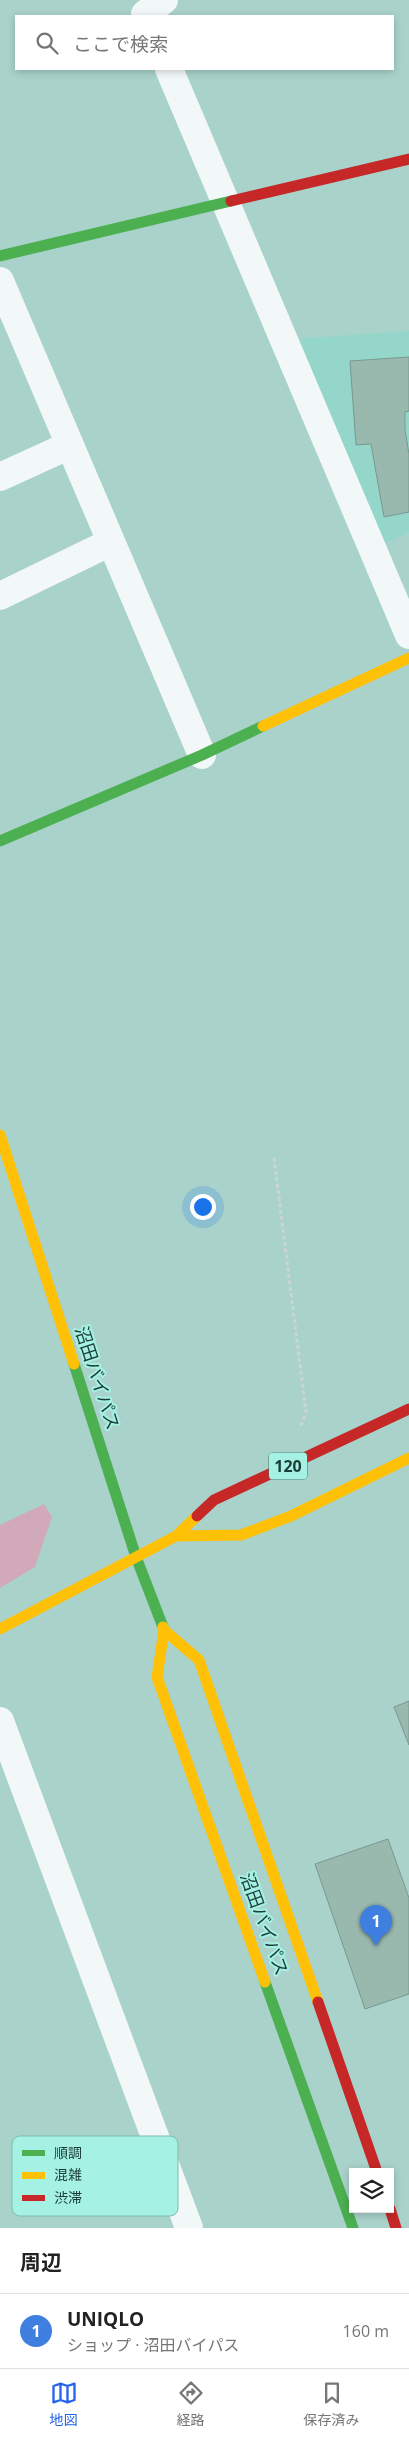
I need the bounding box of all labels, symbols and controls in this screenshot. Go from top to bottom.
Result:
search box [15,15,394,70]
icon: search [33,29,61,57]
text: ここで検索 [73,31,168,57]
your location [190,1194,216,1220]
street label: 沼田バイパス [70,1323,126,1433]
road number: 120 [269,1452,307,1480]
street label: 沼田バイパス [235,1869,295,1978]
pin: 1 [360,1905,392,1946]
legend [12,2136,178,2216]
text: 順調 [54,2143,82,2162]
text: 混雑 [54,2165,82,2184]
map controls [349,2168,394,2213]
button: layers [349,2168,394,2213]
text: 渋滞 [54,2188,82,2207]
text: 周辺 [20,2248,62,2276]
text: UNIQLO [67,2306,144,2332]
text: 1 [31,2320,41,2342]
text: 160 m [343,2320,389,2342]
text: ショップ · 沼田バイパス [67,2334,239,2356]
tab: 地図 [50,2379,78,2429]
tab: 経路 [177,2379,205,2429]
tab: 保存済み [304,2379,360,2429]

